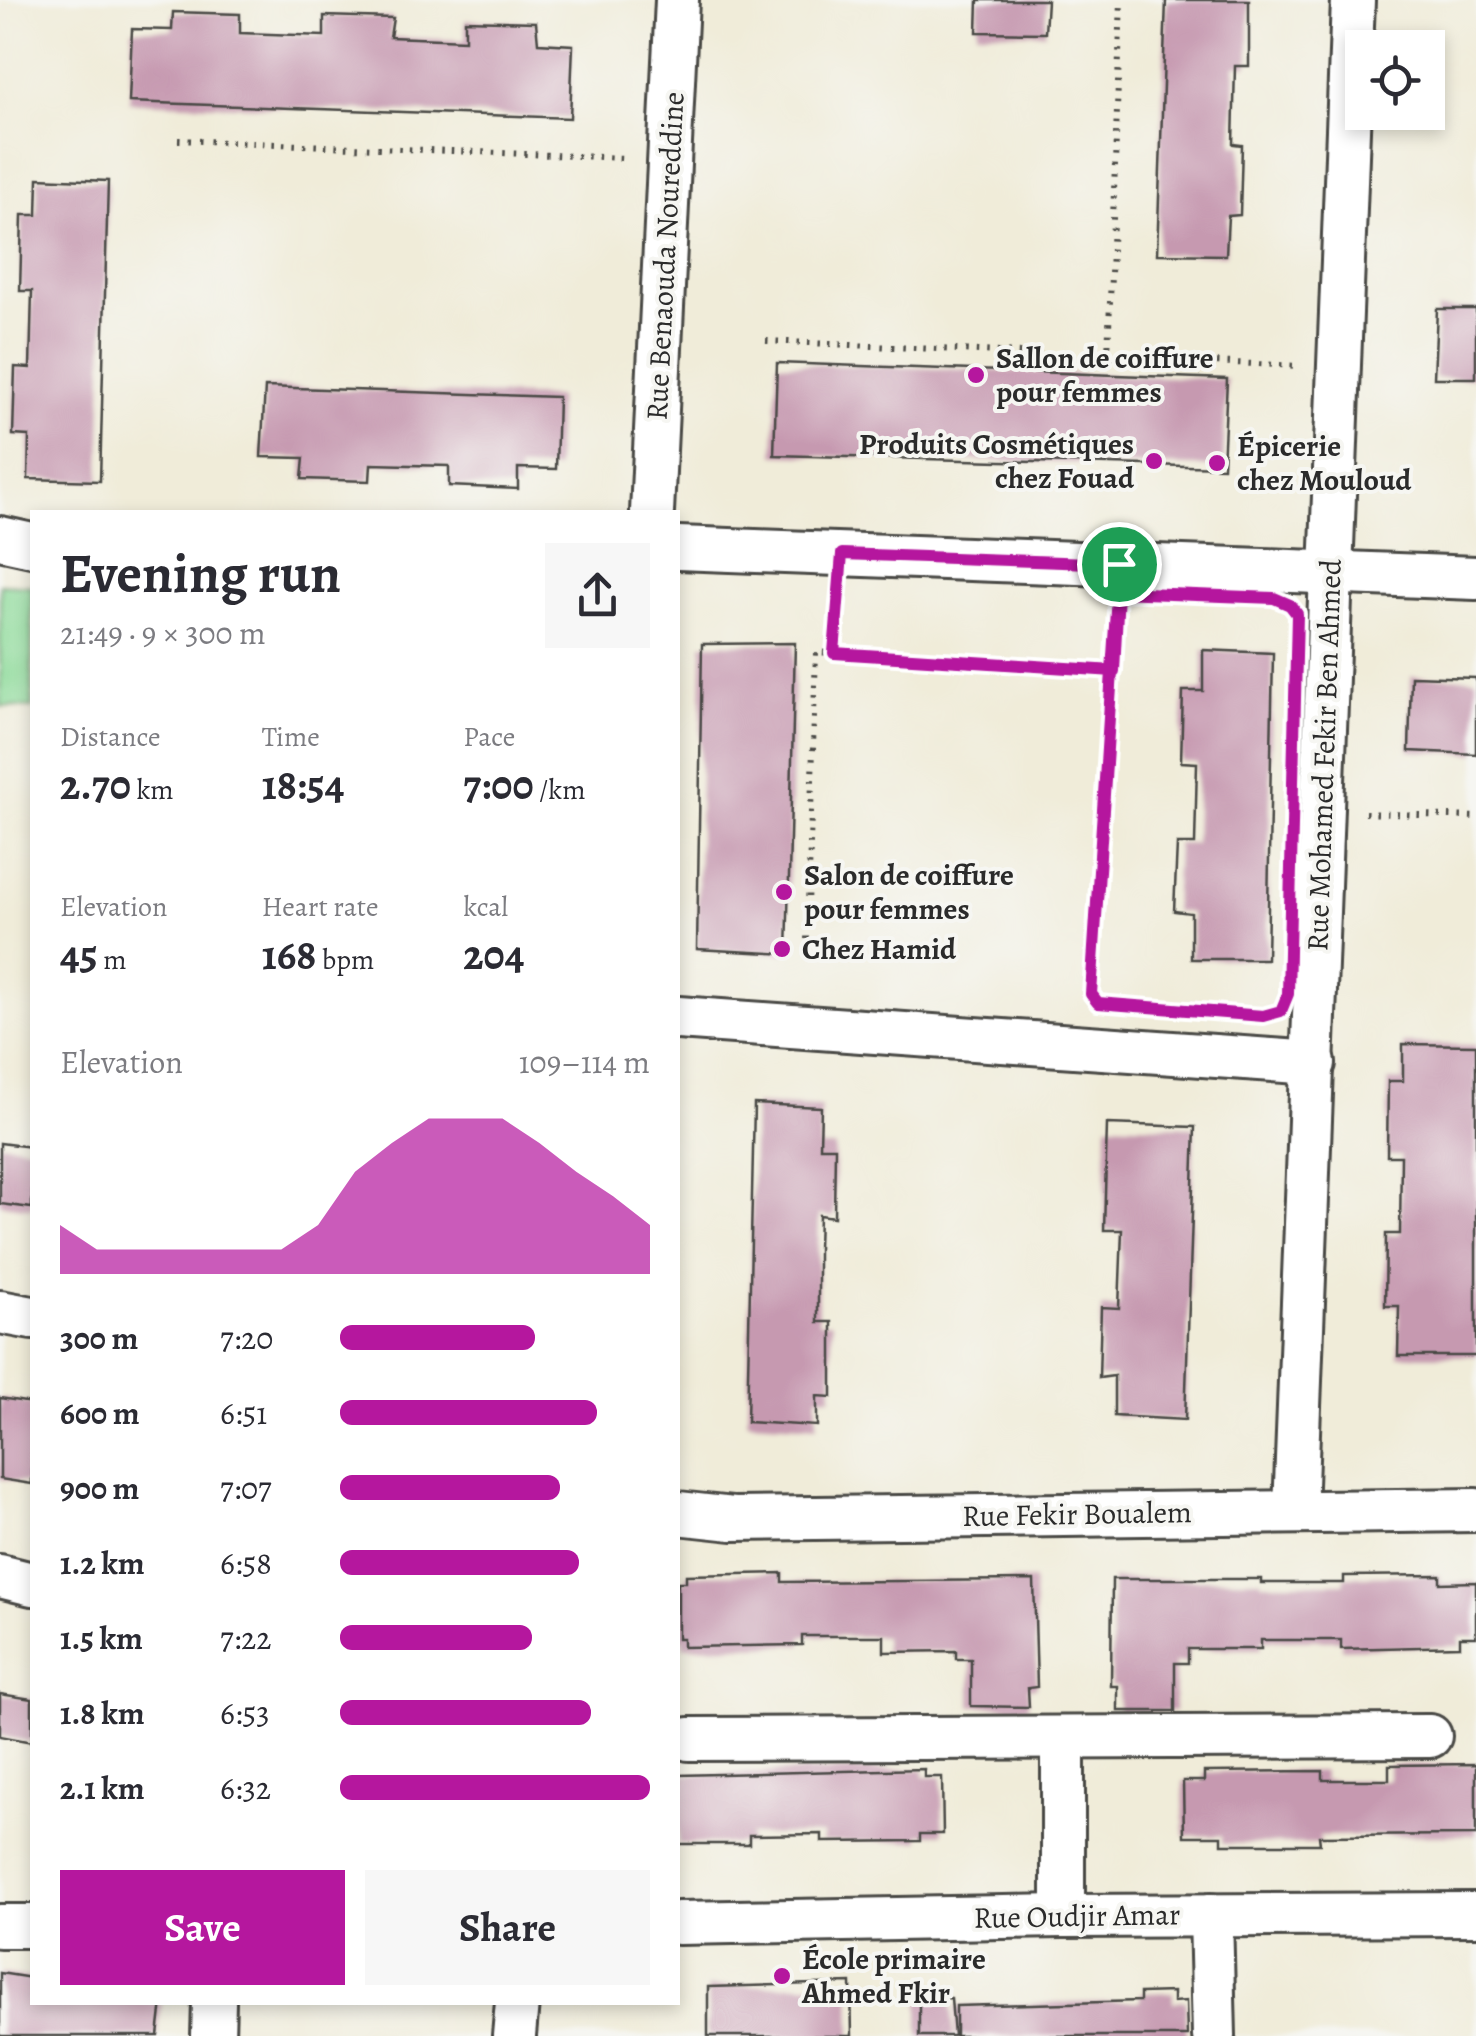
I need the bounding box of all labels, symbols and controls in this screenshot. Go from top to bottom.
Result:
map controls [1345,30,1445,130]
button: locate [1345,30,1445,130]
street label: Rue Benaouda Noureddine [636,91,694,421]
place label: Sallon de coiffure pour femmes [996,338,1214,412]
marker: Sallon de coiffure pour femmes [965,364,987,386]
place label: Produits Cosmétiques chez Fouad [859,424,1135,498]
place label: Épicerie chez Mouloud [1237,426,1412,500]
marker: Produits Cosmétiques chez Fouad [1143,450,1165,472]
marker: Épicerie chez Mouloud [1206,452,1228,474]
pin [1077,522,1162,607]
text: Evening run [60,536,341,611]
icon: arrive [1092,537,1147,592]
button: share [545,543,650,648]
street label: Rue Mohamed Fekir Ben Ahmed [1297,557,1351,952]
text: 21:49 · 9 × 300 m [60,611,266,655]
text: Distance [60,718,160,756]
text: Time [262,718,320,756]
text: Pace [463,718,515,756]
text: 2.70 [60,756,131,813]
text: 18:54 [262,756,345,813]
text: 7:00 [463,756,534,813]
text: km [131,771,174,809]
text: /km [534,771,585,809]
place label: Salon de coiffure pour femmes [804,855,1014,929]
marker: Salon de coiffure pour femmes [773,881,795,903]
text: Elevation [60,888,167,926]
text: Heart rate [262,888,379,926]
text: kcal [463,888,508,926]
text: 45 [60,926,98,983]
text: 168 [262,926,316,983]
text: 204 [463,926,524,983]
place label: Chez Hamid [802,929,957,969]
marker: Chez Hamid [771,938,793,960]
text: m [98,941,127,979]
text: bpm [316,941,374,979]
text: Elevation [60,1040,183,1084]
text: 109–114 m [519,1040,650,1084]
text: 300 m [60,1316,138,1360]
text: 7:20 [220,1316,273,1360]
text: 600 m [60,1391,140,1435]
text: 6:51 [220,1391,267,1435]
text: 900 m [60,1466,139,1510]
text: 7:07 [220,1466,272,1510]
street label: Rue Fekir Boualem [962,1492,1192,1536]
text: 1.2 km [60,1541,145,1585]
text: 6:58 [220,1541,272,1585]
text: 1.5 km [60,1616,143,1660]
text: 7:22 [220,1616,271,1660]
text: 1.8 km [60,1691,145,1735]
text: 6:53 [220,1691,269,1735]
text: 2.1 km [60,1766,145,1810]
text: 6:32 [220,1766,271,1810]
button: Save [60,1870,345,1985]
button: Share [365,1870,650,1985]
street label: Rue Oudjir Amar [973,1894,1181,1938]
place label: École primaire Ahmed Fkir [801,1939,986,2013]
marker: École primaire Ahmed Fkir [771,1965,793,1987]

